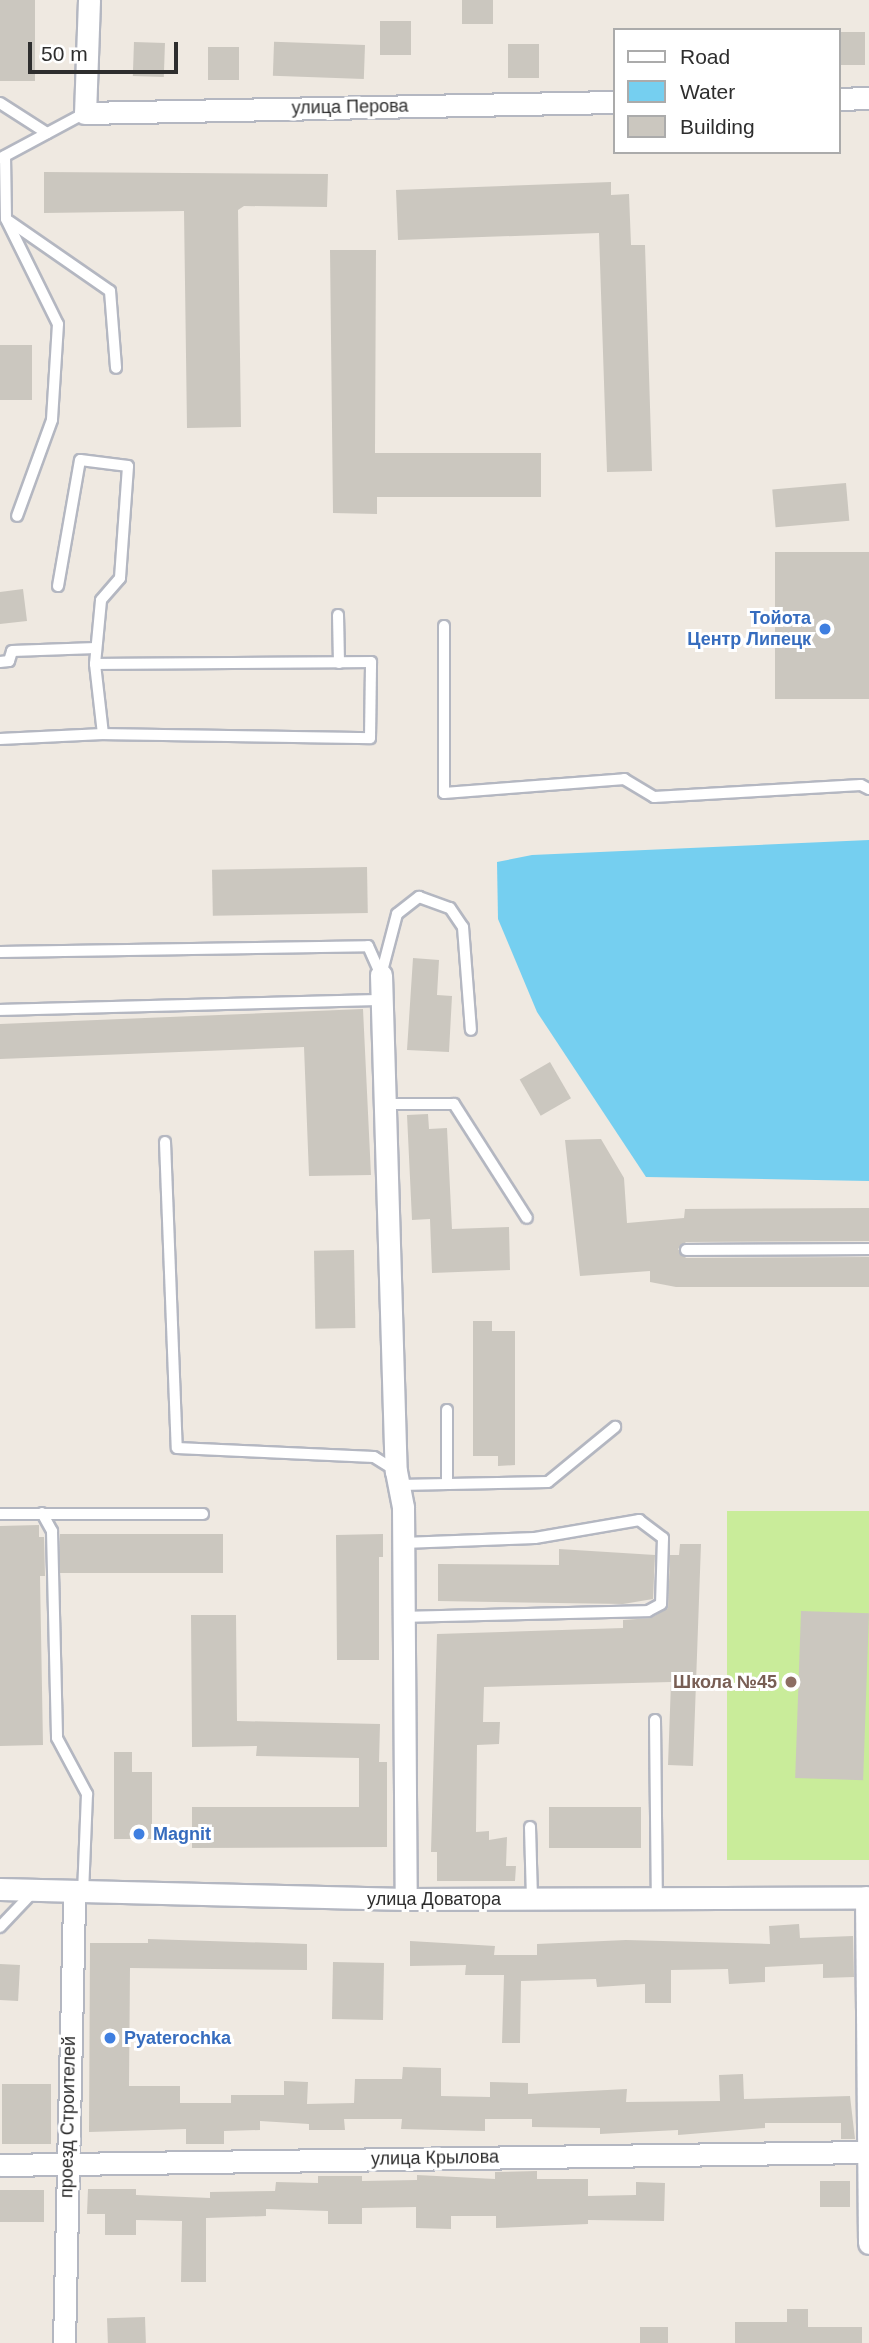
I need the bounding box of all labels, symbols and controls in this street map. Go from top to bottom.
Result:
scale bar [32,28,182,72]
legend [614,28,841,154]
text: 50 m [41,42,88,65]
text: Road [680,45,730,68]
text: Water [680,80,735,103]
street label: улица Перова [291,95,409,119]
text: Building [680,115,755,138]
place label: Тойота Центр Липецк [687,608,811,650]
marker: Тойота Центр Липецк [817,621,833,637]
place label: Школа №45 [673,1671,777,1693]
marker: Школа №45 [783,1674,799,1690]
place label: Magnit [153,1823,211,1845]
marker: Magnit [131,1826,147,1842]
street label: улица Доватора [367,1888,501,1910]
place label: Pyaterochka [124,2027,231,2049]
marker: Pyaterochka [102,2030,118,2046]
street label: проезд Строителей [56,2036,80,2198]
street label: улица Крылова [371,2146,499,2170]

